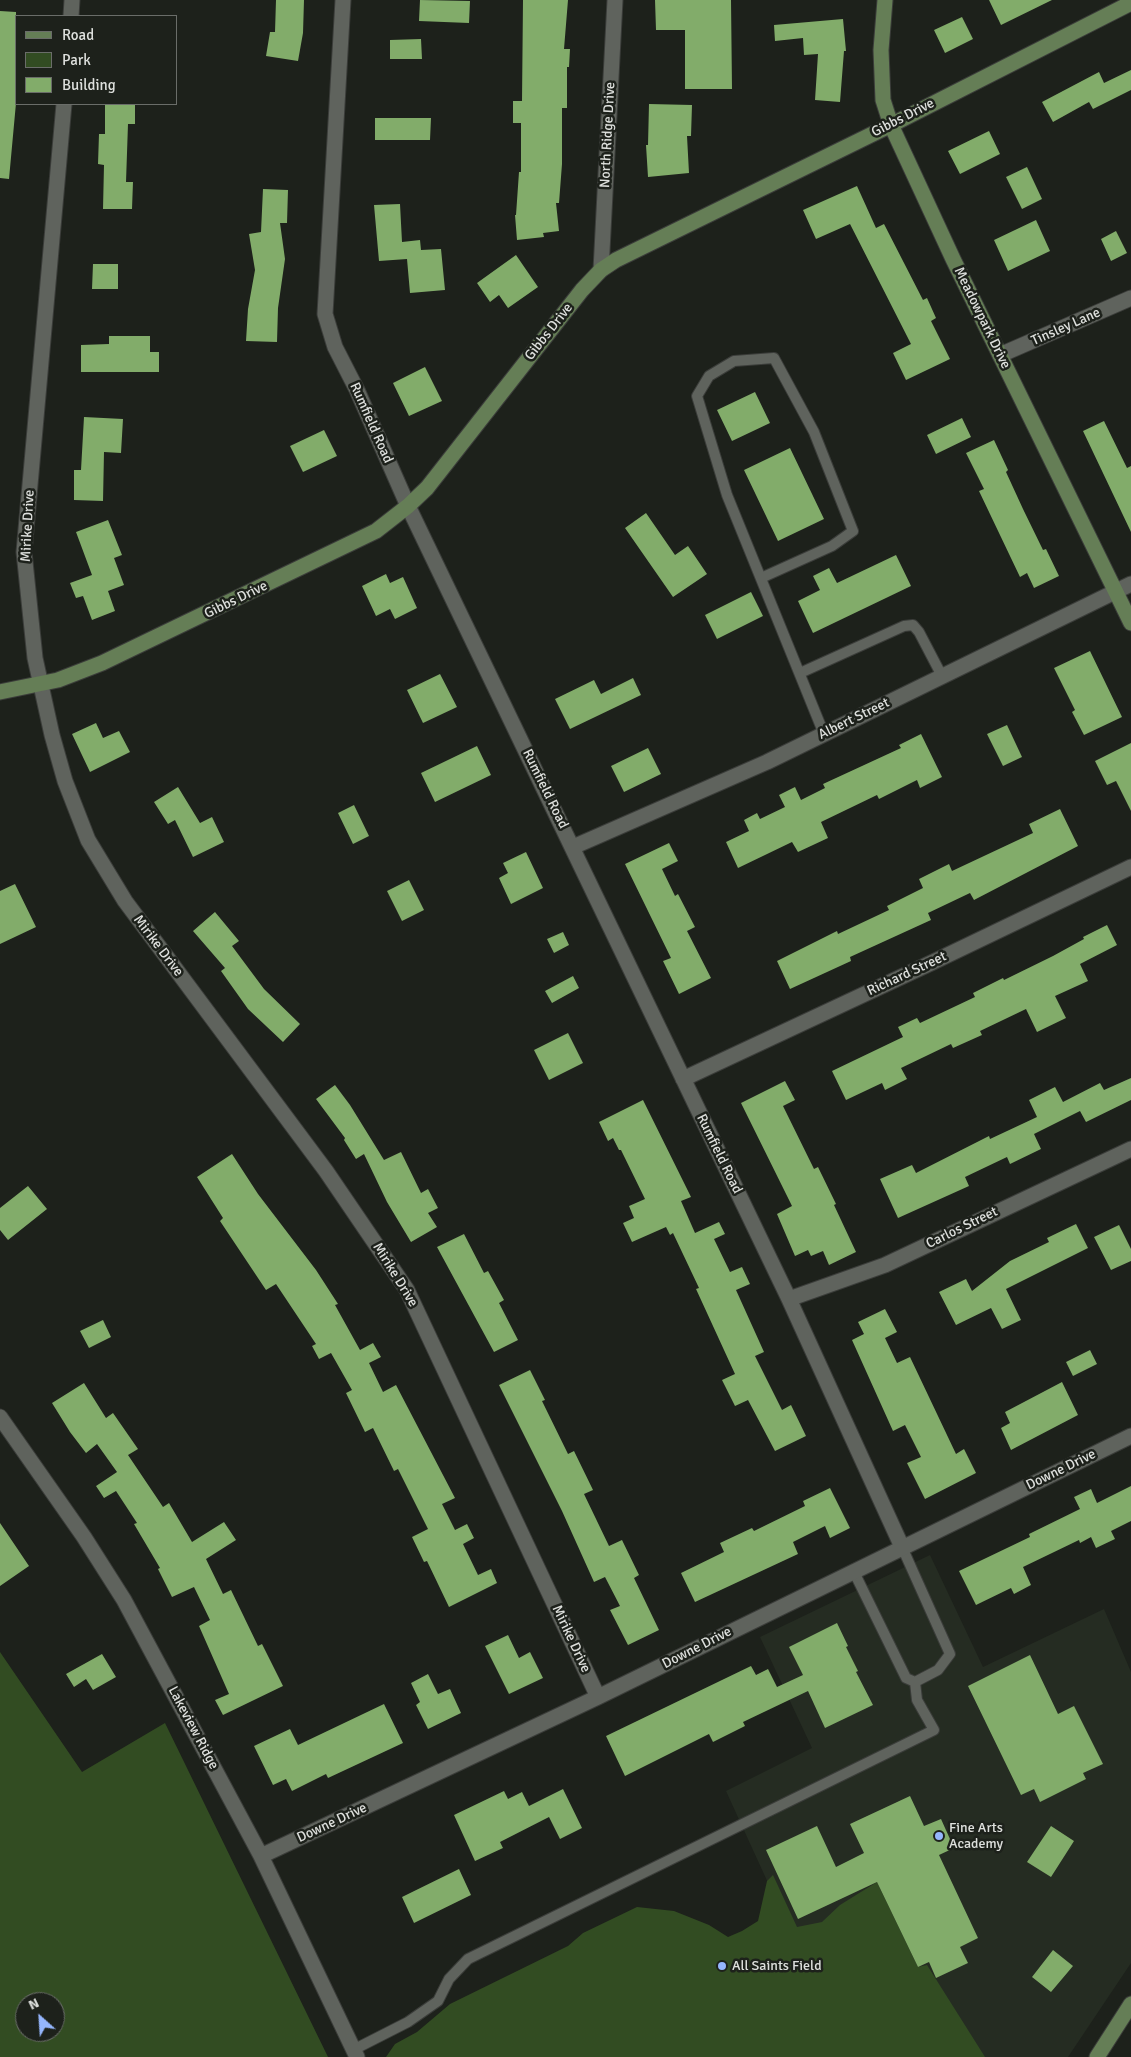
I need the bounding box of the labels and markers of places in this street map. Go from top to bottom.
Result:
place label: Fine Arts Academy [949,1820,1003,1852]
marker: Fine Arts Academy [933,1830,945,1842]
place label: All Saints Field [732,1958,822,1974]
marker: All Saints Field [716,1960,728,1972]

